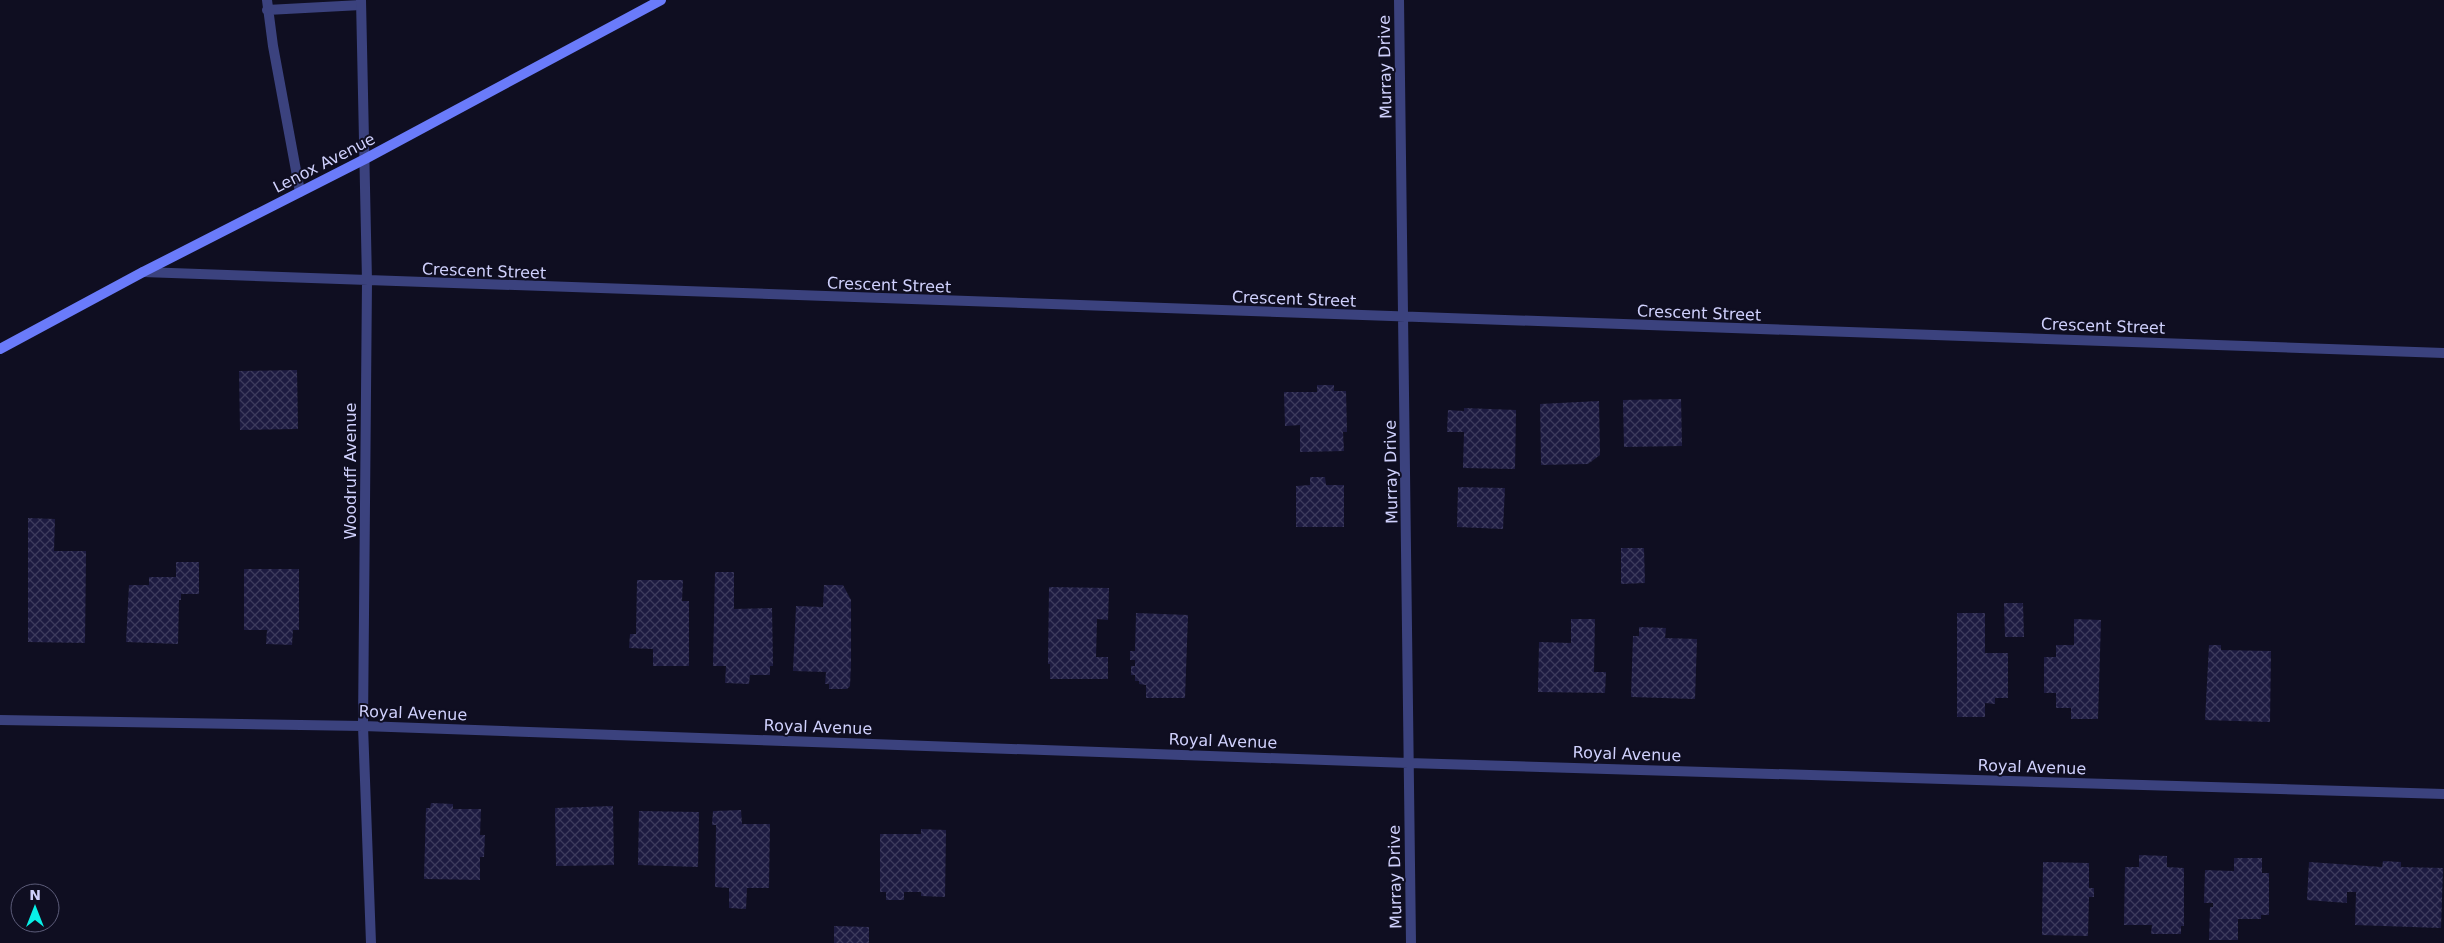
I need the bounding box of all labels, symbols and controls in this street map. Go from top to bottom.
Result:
street label: Murray Drive [1375,15,1395,119]
street label: Lenox Avenue [270,129,378,197]
street label: Crescent Street [422,259,546,283]
street label: Crescent Street [827,273,951,297]
street label: Crescent Street [1232,287,1356,311]
street label: Crescent Street [1637,301,1761,325]
street label: Crescent Street [2041,314,2165,338]
street label: Woodruff Avenue [341,403,360,539]
street label: Murray Drive [1381,420,1401,524]
street label: Royal Avenue [358,702,468,724]
street label: Royal Avenue [763,716,873,738]
street label: Royal Avenue [1168,730,1278,752]
street label: Royal Avenue [1572,743,1682,765]
street label: Royal Avenue [1977,756,2087,778]
street label: Murray Drive [1385,825,1405,929]
north arrow [10,883,60,933]
text: N [29,887,41,903]

